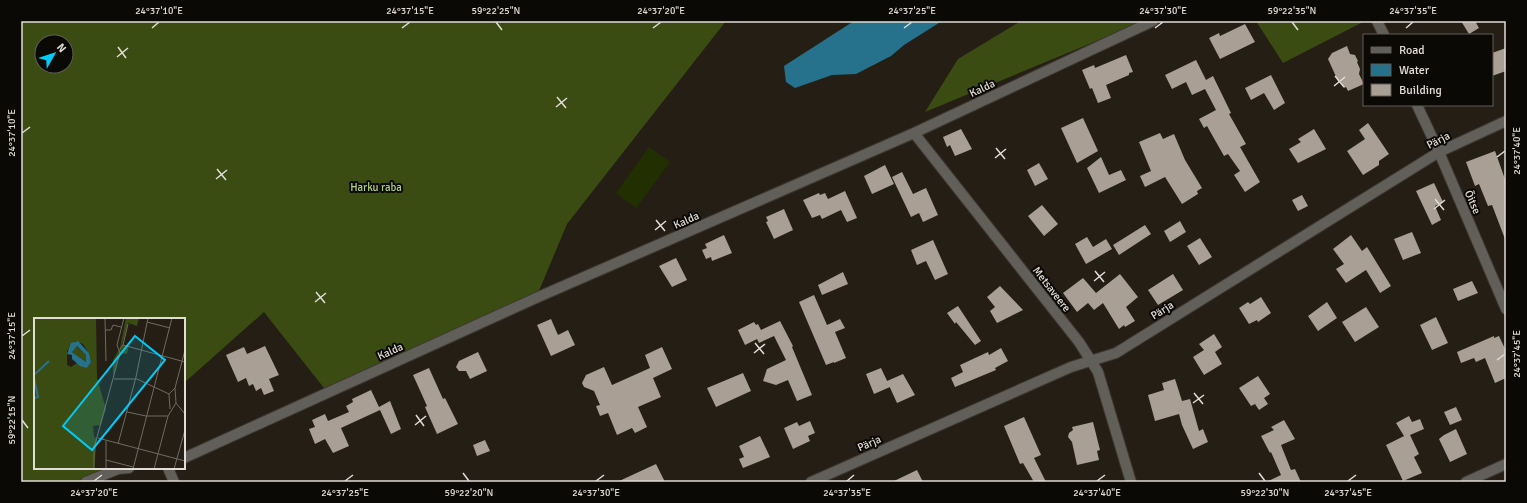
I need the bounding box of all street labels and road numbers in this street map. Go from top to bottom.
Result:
street label: Kalda [967,77,997,100]
street label: Pärja [1424,129,1452,152]
street label: Õitse [1462,188,1484,216]
street label: Kalda [671,209,701,232]
street label: Metsaveere [1030,264,1073,314]
street label: Pärja [1148,298,1176,322]
street label: Kalda [375,340,405,363]
street label: Pärja [855,432,883,454]

